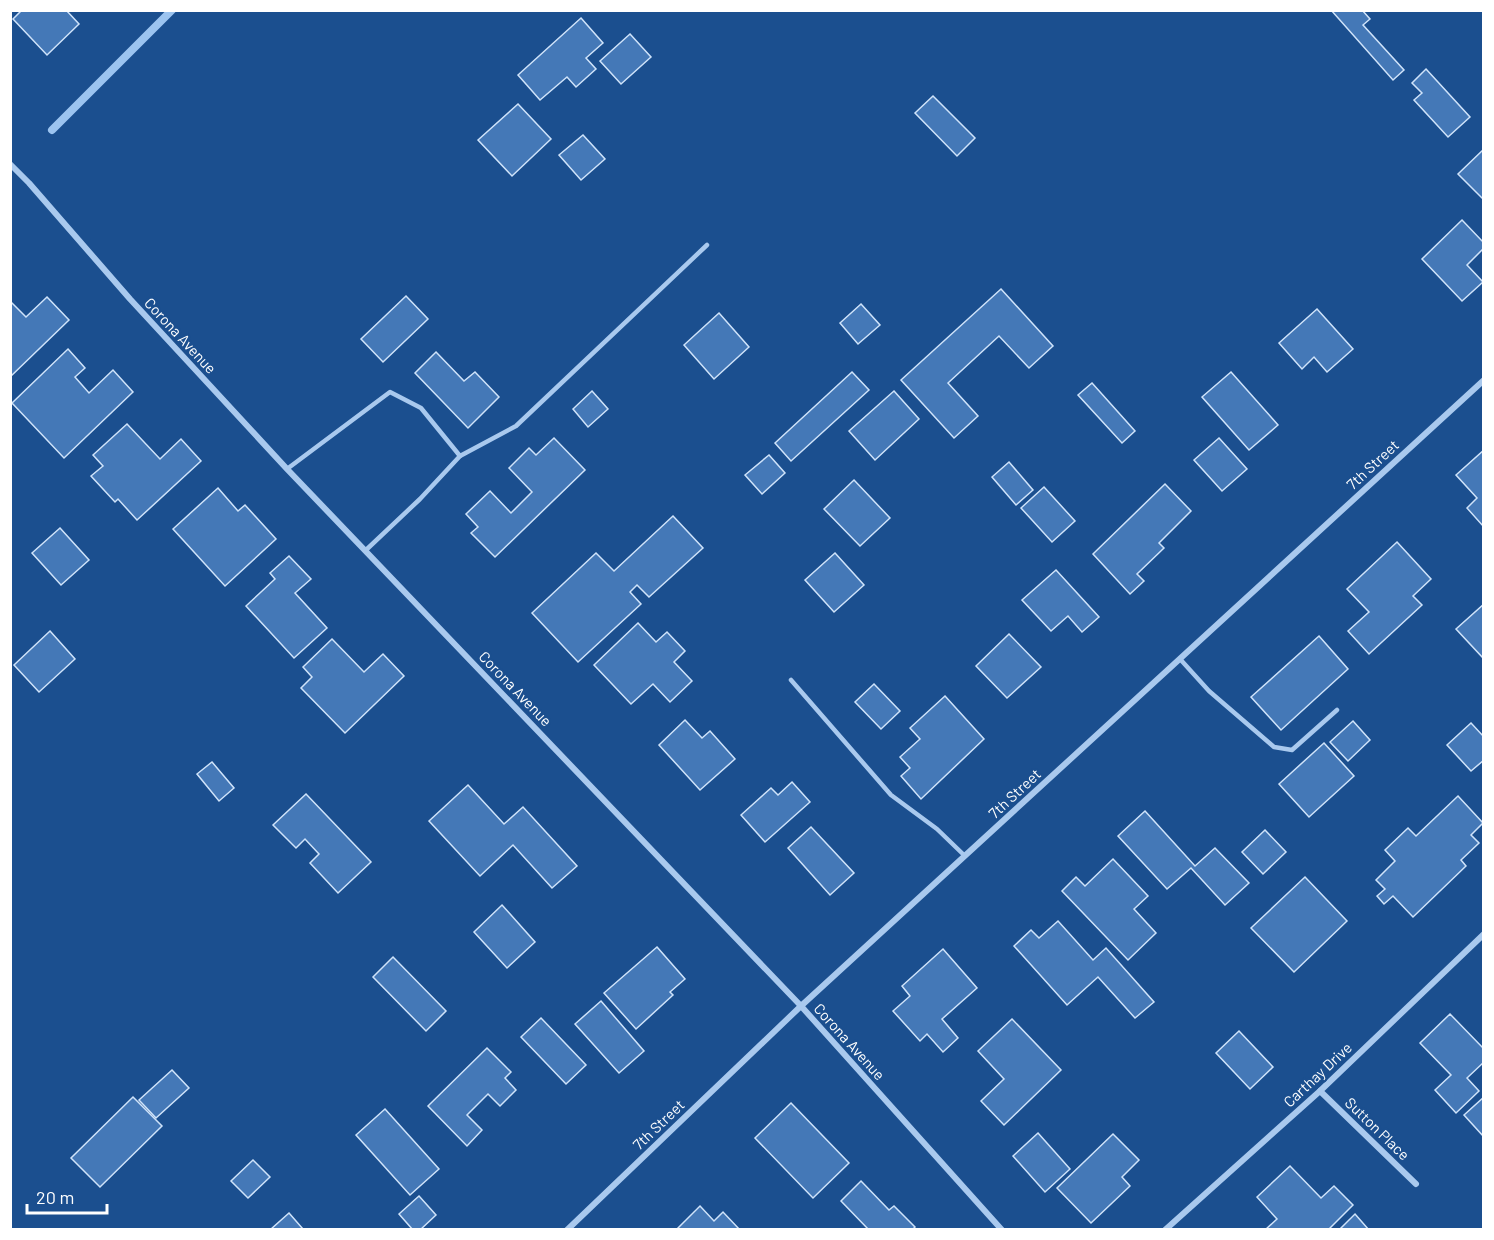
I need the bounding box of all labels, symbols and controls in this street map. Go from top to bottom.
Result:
street label: Corona Avenue [141,294,220,377]
street label: 7th Street [1343,436,1402,493]
street label: Corona Avenue [475,647,556,730]
street label: 7th Street [985,765,1044,822]
street label: Corona Avenue [811,999,889,1083]
street label: Carthay Drive [1279,1038,1355,1110]
street label: Sutton Place [1342,1093,1414,1163]
street label: 7th Street [629,1095,688,1153]
scale bar [27,1177,106,1215]
text: 20 m [36,1186,74,1208]

